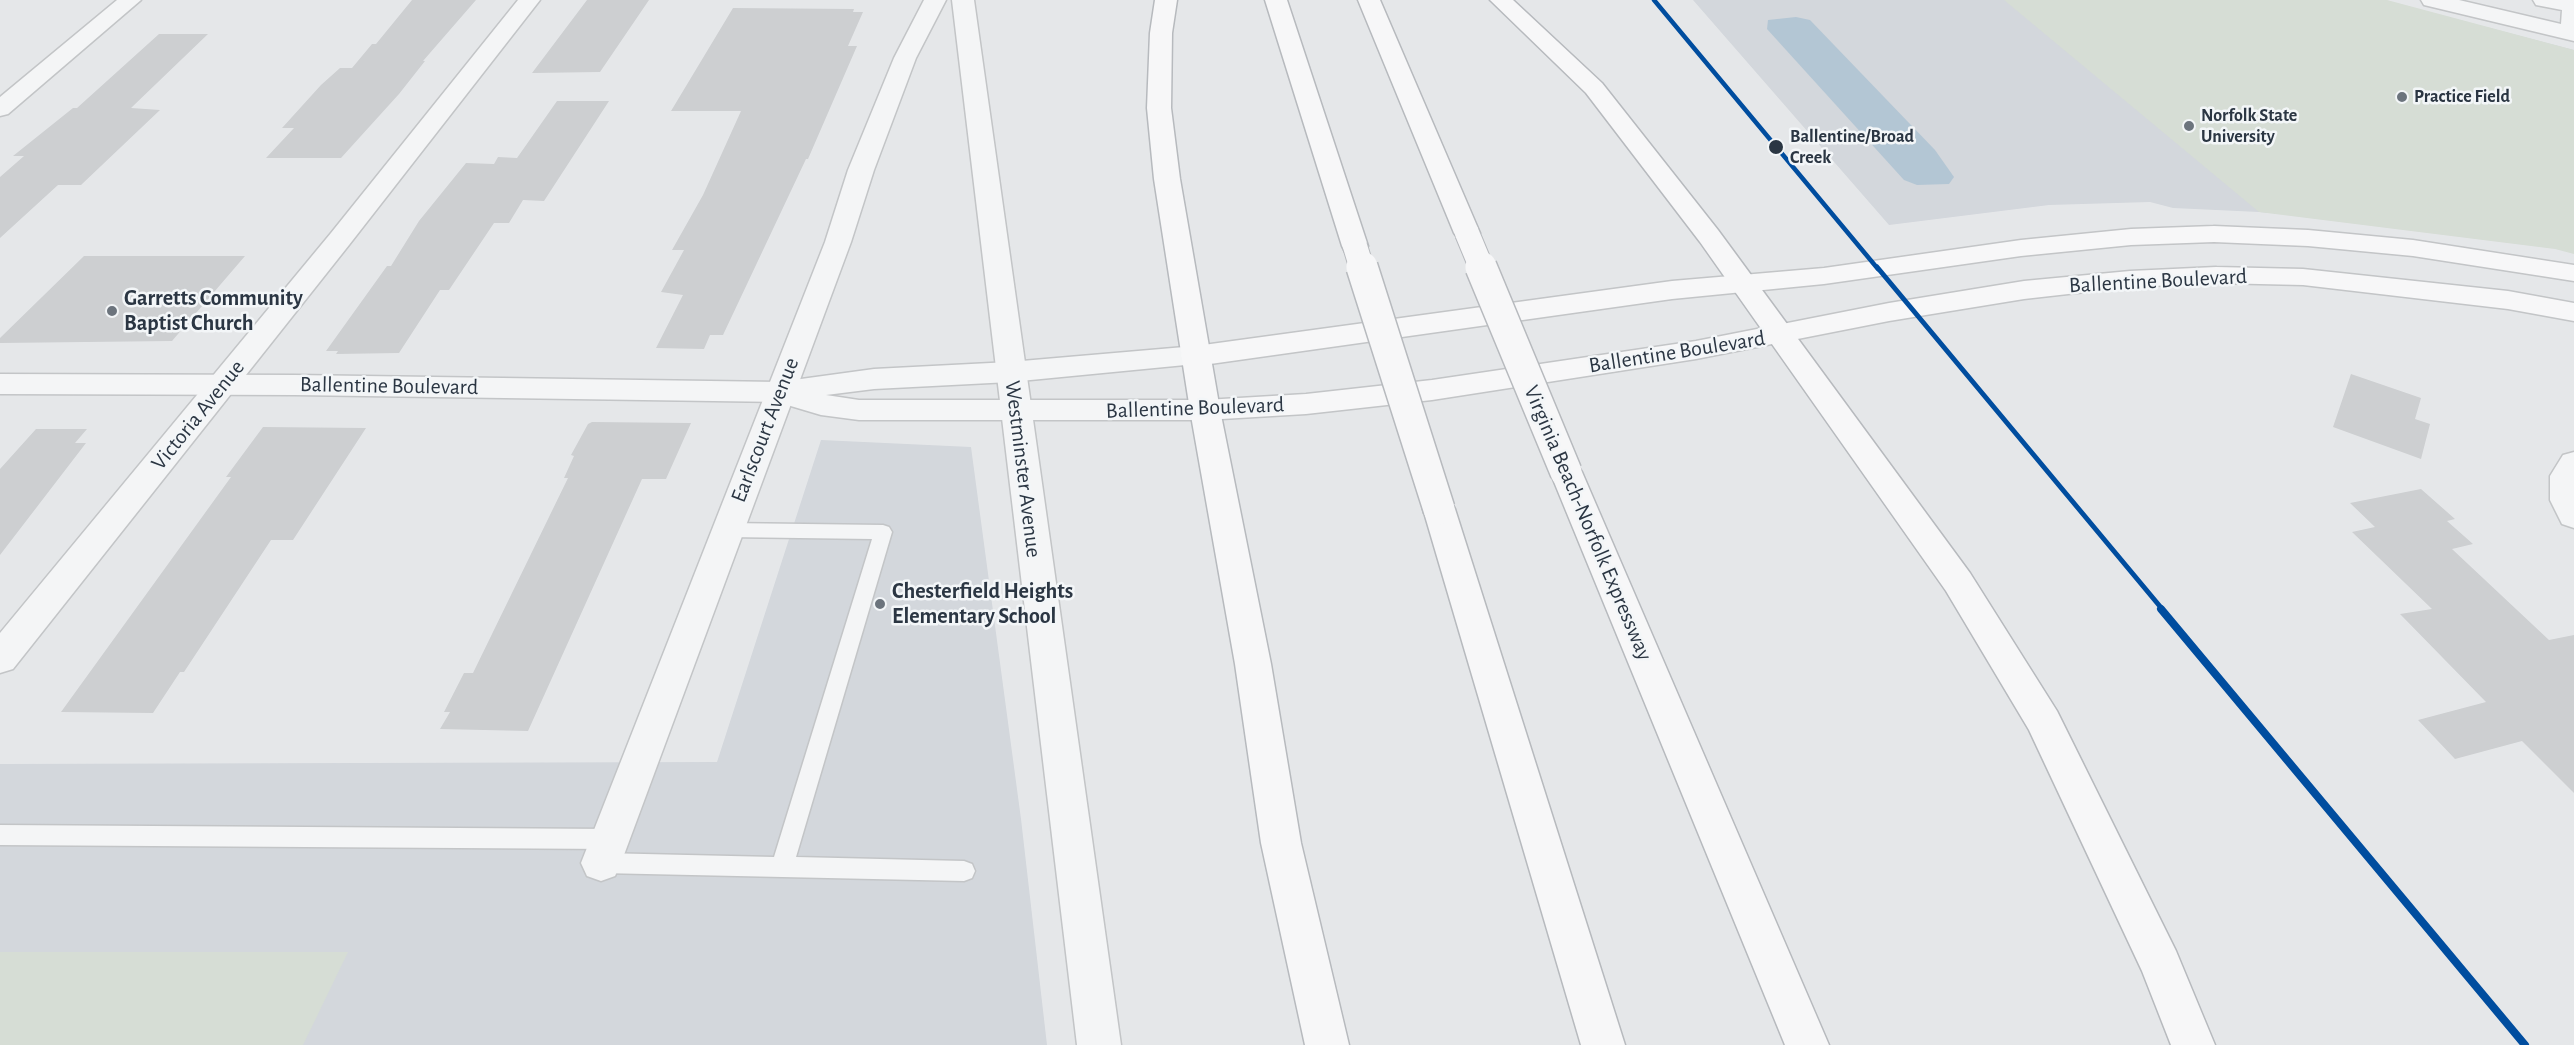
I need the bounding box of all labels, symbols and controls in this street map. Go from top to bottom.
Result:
place label: Practice Field [2414,86,2510,108]
marker: Practice Field [2395,90,2409,104]
place label: Norfolk State University [2201,105,2297,148]
marker: Norfolk State University [2182,119,2196,133]
place label: Ballentine/Broad Creek [1790,126,1914,168]
marker: Ballentine/Broad Creek [1767,138,1785,156]
street label: Ballentine Boulevard [2068,263,2248,299]
place label: Garretts Community Baptist Church [124,285,303,336]
marker: Garretts Community Baptist Church [105,304,119,318]
street label: Ballentine Boulevard [1587,325,1767,379]
street label: Earlscourt Avenue [725,354,805,506]
street label: Victoria Avenue [146,355,250,475]
street label: Ballentine Boulevard [300,371,478,401]
street label: Westminster Avenue [999,379,1047,559]
street label: Virginia Beach-Norfolk Expressway [1518,382,1658,664]
street label: Ballentine Boulevard [1105,392,1285,424]
place label: Chesterfield Heights Elementary School [892,578,1073,630]
marker: Chesterfield Heights Elementary School [873,597,887,611]

